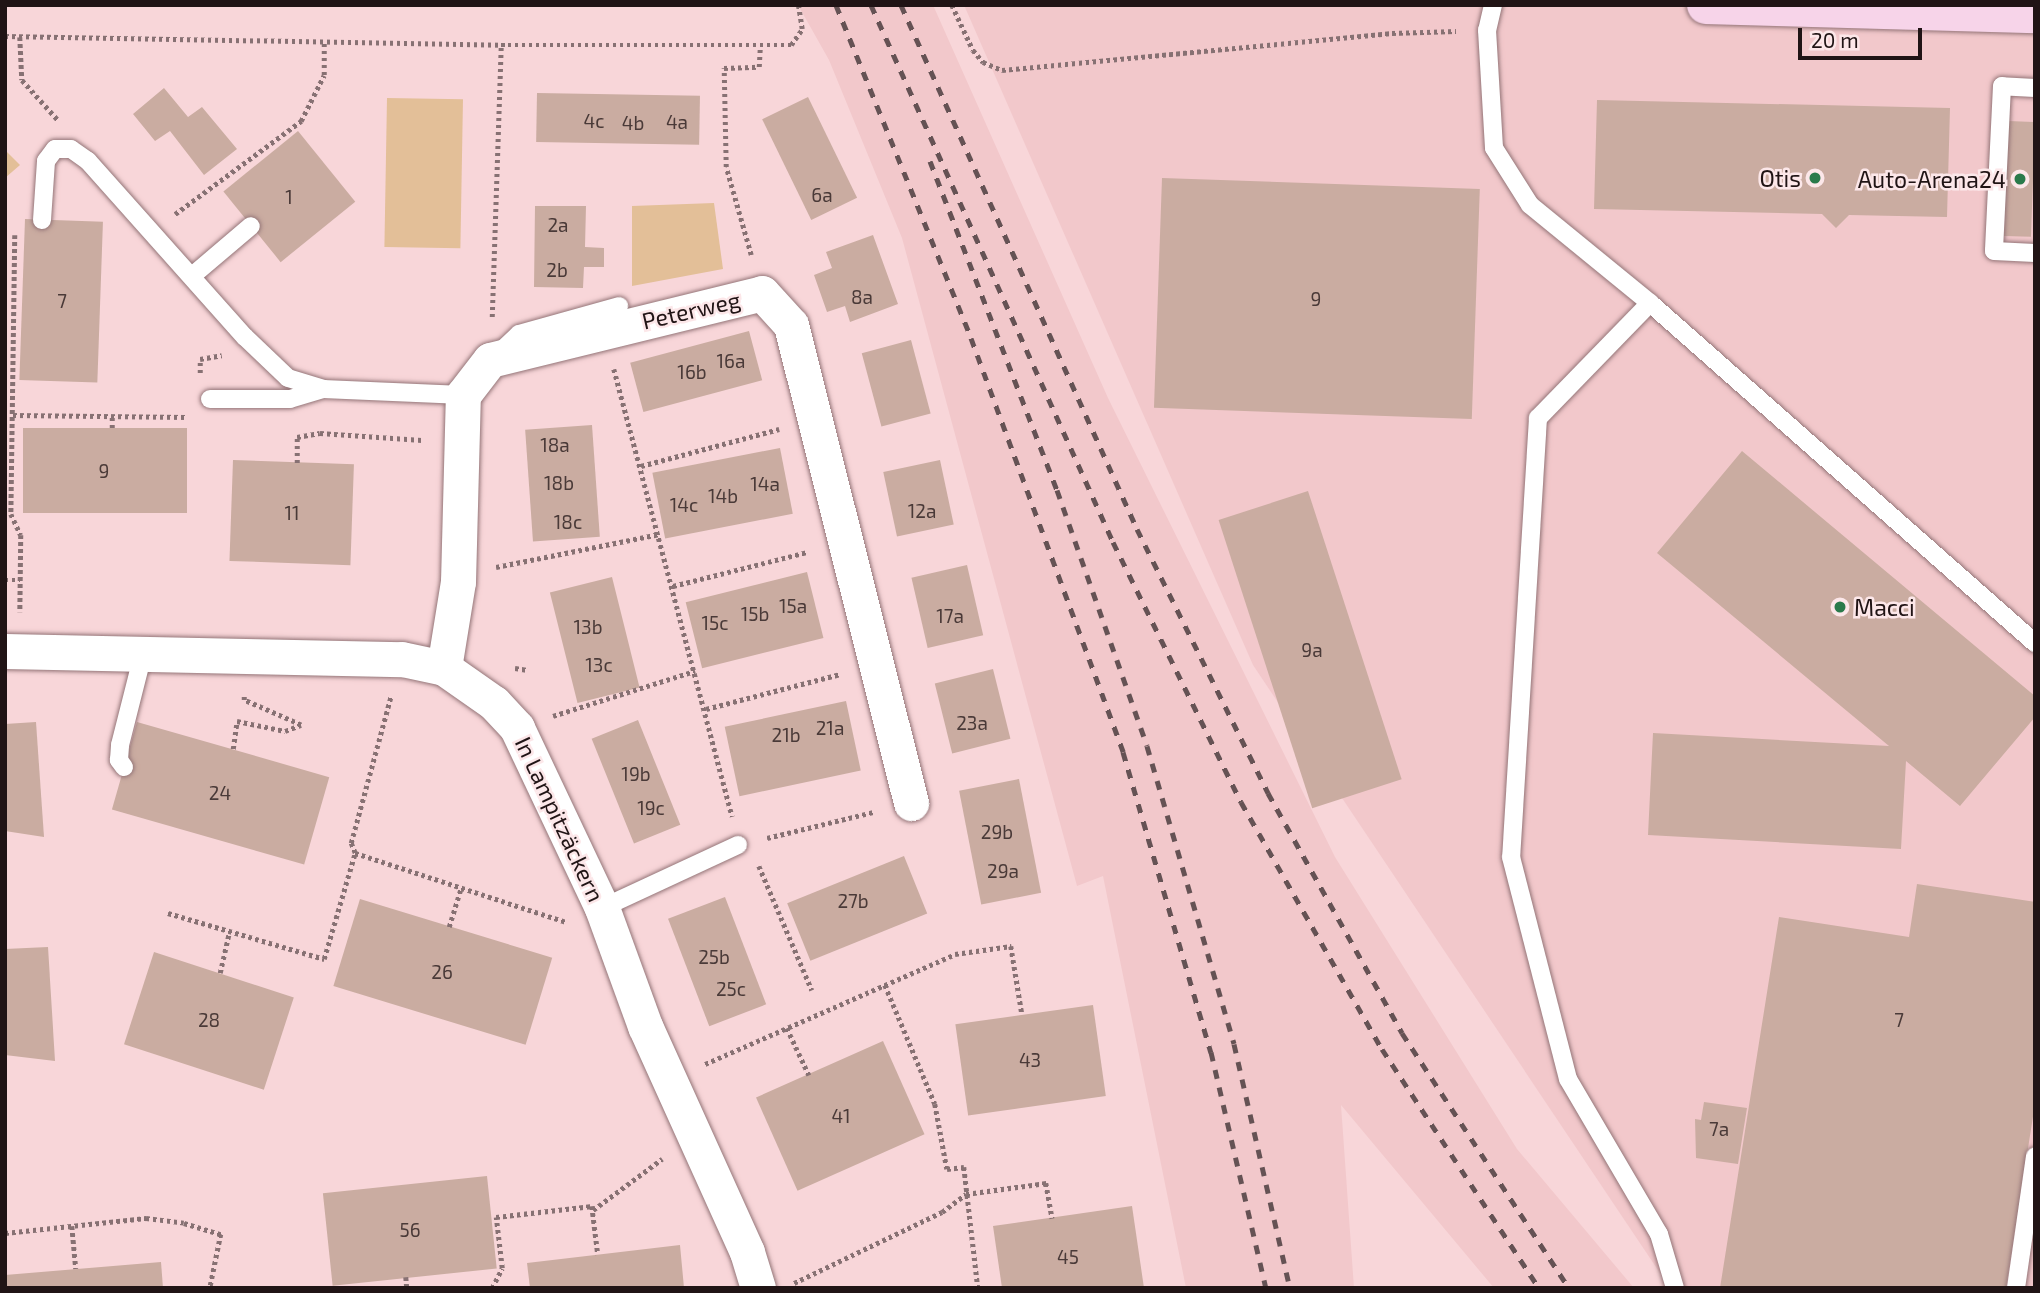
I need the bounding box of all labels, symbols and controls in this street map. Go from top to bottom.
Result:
scale bar [1802,14,1926,58]
text: 20 m [1811,27,1859,52]
house number: 4c [584,110,604,132]
house number: 4a [666,111,688,133]
house number: 4b [622,112,644,134]
place label: Otis [1759,164,1801,192]
place label: Auto-Arena24 [1858,165,2006,193]
marker: Otis [1807,170,1823,186]
marker: Auto-Arena24 [2012,171,2028,187]
house number: 6a [811,184,833,206]
house number: 1 [285,186,293,208]
house number: 2a [547,214,569,236]
house number: 2b [546,259,568,281]
street label: Peterweg [639,285,743,335]
house number: 8a [851,286,873,308]
house number: 9 [1311,288,1321,310]
house number: 7 [57,290,67,312]
house number: 16a [717,350,745,372]
house number: 16b [677,361,707,383]
house number: 18a [540,434,570,456]
house number: 9 [99,460,109,482]
house number: 18b [544,472,574,494]
house number: 14a [750,473,780,495]
house number: 14b [708,485,738,507]
house number: 14c [670,494,698,516]
house number: 12a [908,500,936,522]
house number: 11 [284,502,300,524]
house number: 18c [554,511,582,533]
place label: Macci [1854,593,1915,621]
house number: 15a [779,595,807,617]
marker: Macci [1832,599,1848,615]
house number: 15b [741,603,769,625]
house number: 17a [936,605,964,627]
house number: 15c [701,612,729,634]
house number: 13b [574,616,602,638]
house number: 9a [1301,639,1323,661]
house number: 13c [585,654,613,676]
house number: 23a [956,712,988,734]
house number: 21a [816,717,844,739]
house number: 21b [771,724,801,746]
street label: In Lampitzäckern [510,732,610,906]
house number: 19b [621,763,651,785]
house number: 24 [209,782,231,804]
house number: 19c [637,797,665,819]
house number: 29b [981,821,1013,843]
house number: 29a [987,860,1019,882]
house number: 27b [837,890,869,912]
house number: 25b [698,946,730,968]
house number: 26 [431,961,453,983]
house number: 25c [716,978,746,1000]
house number: 28 [198,1009,220,1031]
house number: 7 [1894,1009,1904,1031]
house number: 43 [1019,1049,1041,1071]
house number: 41 [831,1105,851,1127]
house number: 7a [1709,1118,1729,1140]
house number: 56 [399,1219,421,1241]
house number: 45 [1057,1246,1079,1268]

